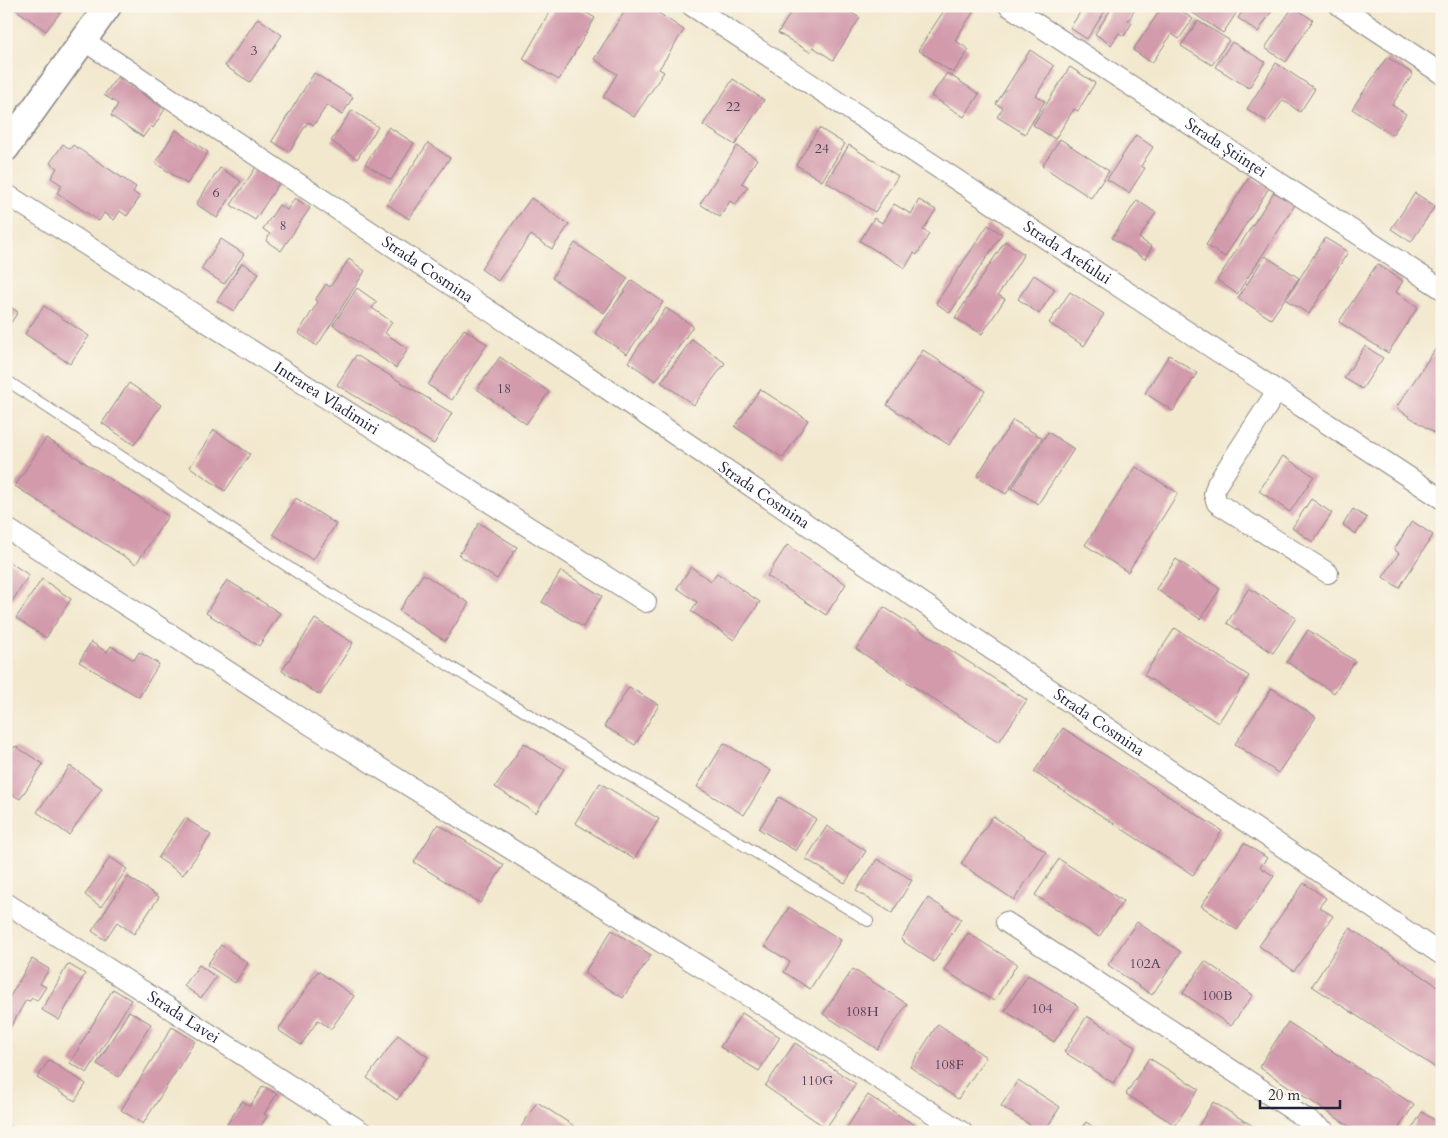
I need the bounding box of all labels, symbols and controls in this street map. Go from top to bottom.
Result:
house number: 3 [250,41,258,60]
house number: 22 [726,97,740,116]
street label: Strada Științei [1181,113,1271,183]
house number: 24 [815,139,829,158]
house number: 6 [212,183,220,202]
house number: 8 [279,216,287,235]
street label: Strada Arefului [1019,216,1116,290]
street label: Strada Cosmina [377,231,478,308]
street label: Intrarea Vladimiri [270,357,384,440]
house number: 18 [497,379,511,398]
street label: Strada Cosmina [714,456,814,534]
street label: Strada Cosmina [1049,684,1149,761]
house number: 102A [1129,954,1161,973]
street label: Strada Lavei [143,986,224,1049]
house number: 100B [1201,986,1233,1005]
house number: 104 [1031,999,1053,1018]
house number: 108H [845,1002,879,1021]
house number: 108F [934,1055,964,1074]
house number: 110G [801,1071,833,1090]
scale bar [1260,1078,1340,1110]
text: 20 m [1268,1085,1300,1105]

